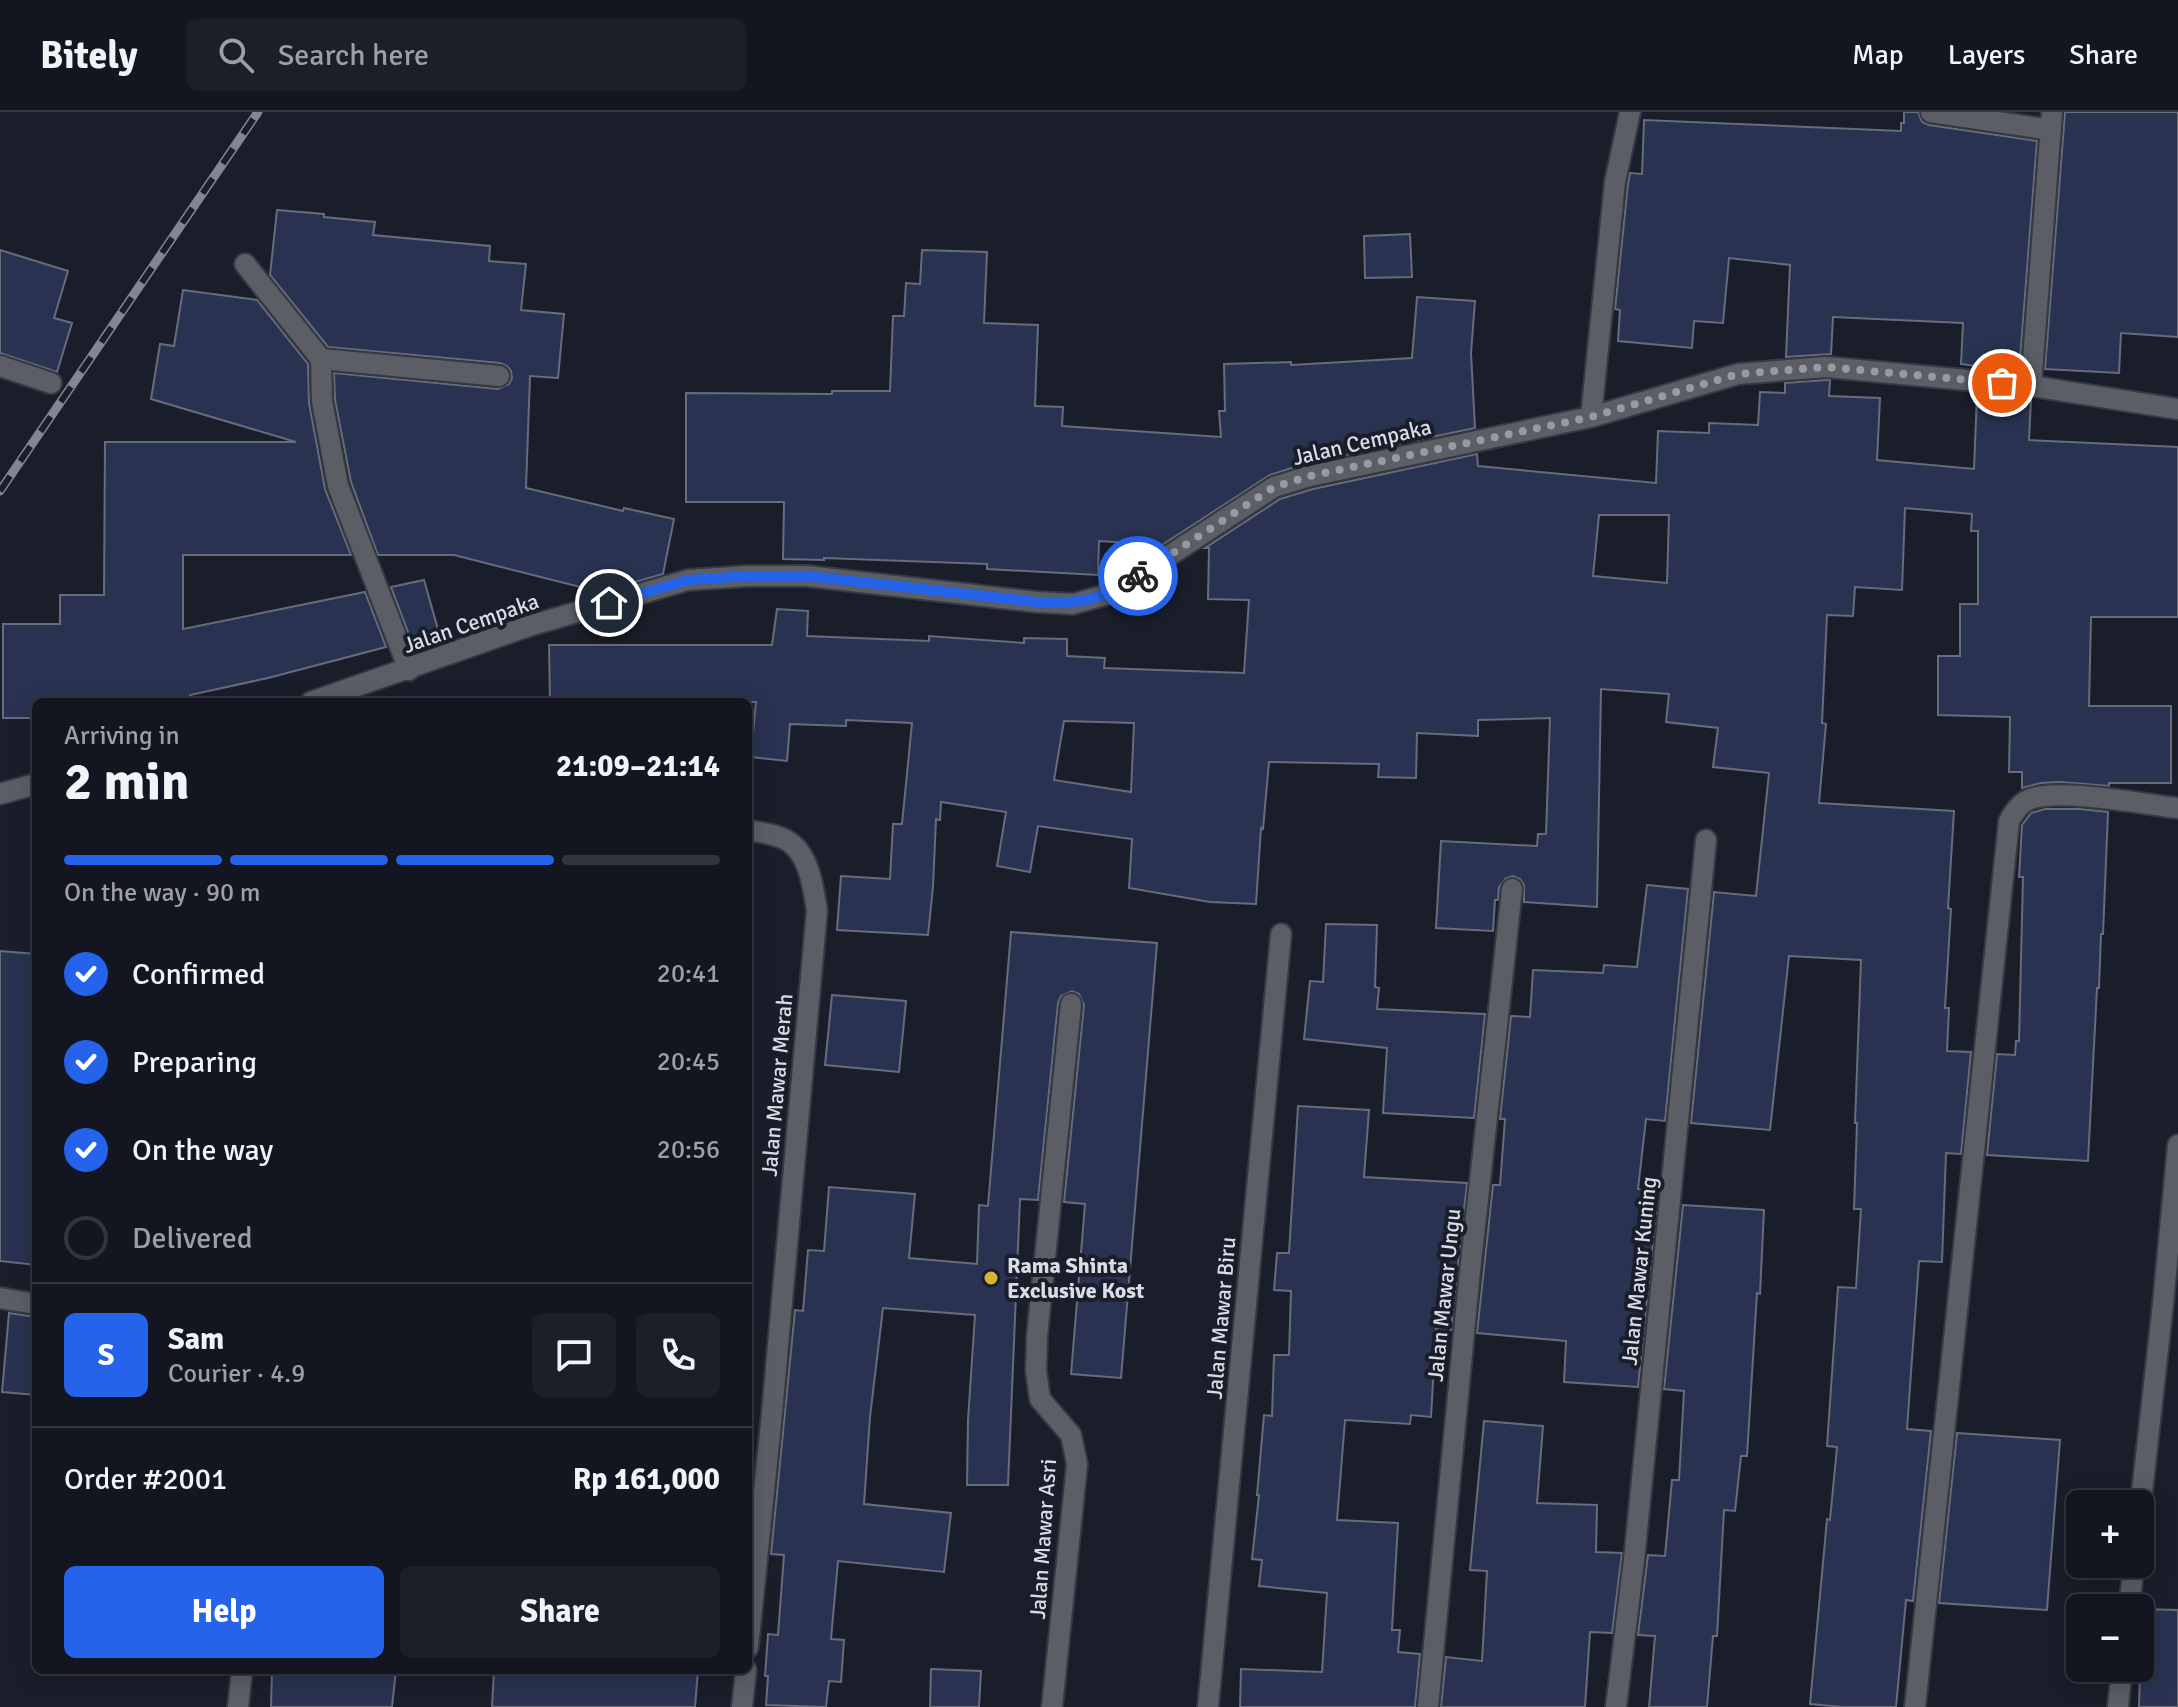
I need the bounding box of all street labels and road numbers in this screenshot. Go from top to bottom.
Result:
street label: Jalan Cempaka [1290,413,1434,471]
street label: Jalan Cempaka [400,587,542,659]
street label: Jalan Mawar Merah [756,993,798,1177]
street label: Jalan Mawar Kuning [1616,1175,1662,1367]
street label: Jalan Mawar Ungu [1421,1207,1467,1383]
street label: Jalan Mawar Biru [1200,1236,1242,1400]
street label: Jalan Mawar Asri [1024,1458,1062,1620]

